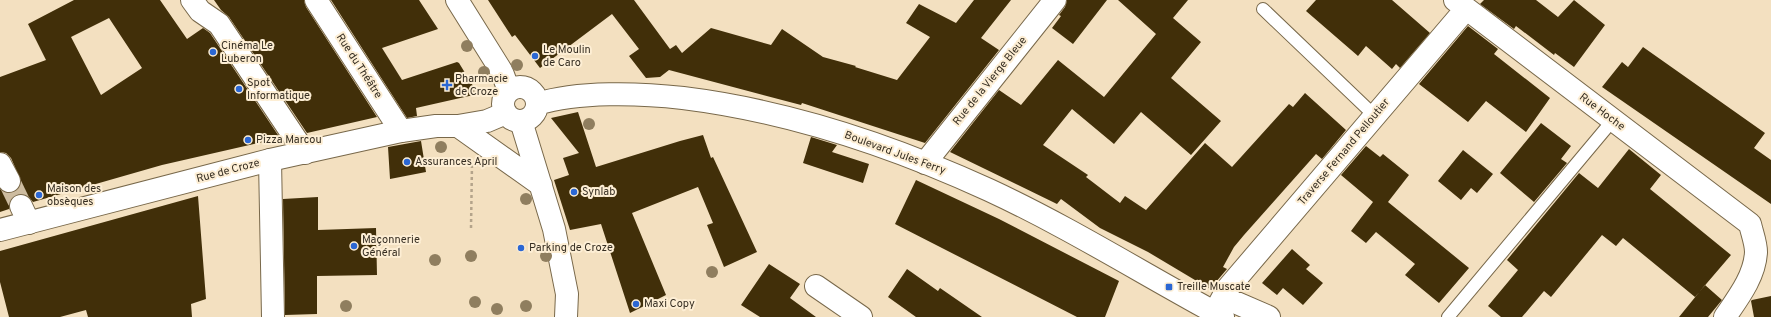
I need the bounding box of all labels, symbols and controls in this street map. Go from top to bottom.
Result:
street label: Rue du Théâtre [333,31,385,101]
street label: Rue de la Vierge Bleue [950,34,1030,128]
place label: Cinéma Le Luberon [221,39,273,66]
place label: Le Moulin de Caro [543,43,591,70]
marker: Cinéma Le Luberon [208,47,218,57]
marker: Le Moulin de Caro [530,51,540,61]
place label: Pharmacie de Croze [455,72,508,99]
place label: Spot Informatique [247,76,310,103]
marker: Pharmacie de Croze [442,80,452,90]
marker: Spot Informatique [234,84,244,94]
street label: Rue Hoche [1576,90,1628,134]
street label: Traverse Fernand Pelloutier [1295,95,1393,208]
street label: Boulevard Jules Ferry [842,128,948,178]
place label: Pizza Marcou [256,133,322,147]
marker: Pizza Marcou [243,135,253,145]
place label: Assurances April [415,155,497,169]
street label: Rue de Croze [195,156,261,186]
marker: Assurances April [402,157,412,167]
place label: Maison des obsèques [47,182,101,209]
place label: Synlab [582,185,615,199]
marker: Synlab [569,187,579,197]
marker: Maison des obsèques [34,190,44,200]
place label: Maçonnerie Général [362,233,420,260]
marker: Maçonnerie Général [349,241,359,251]
place label: Parking de Croze [529,241,613,255]
marker: Parking de Croze [516,243,526,253]
place label: Treille Muscate [1177,280,1251,294]
marker: Treille Muscate [1164,282,1174,292]
place label: Maxi Copy [644,297,695,311]
marker: Maxi Copy [631,299,641,309]

